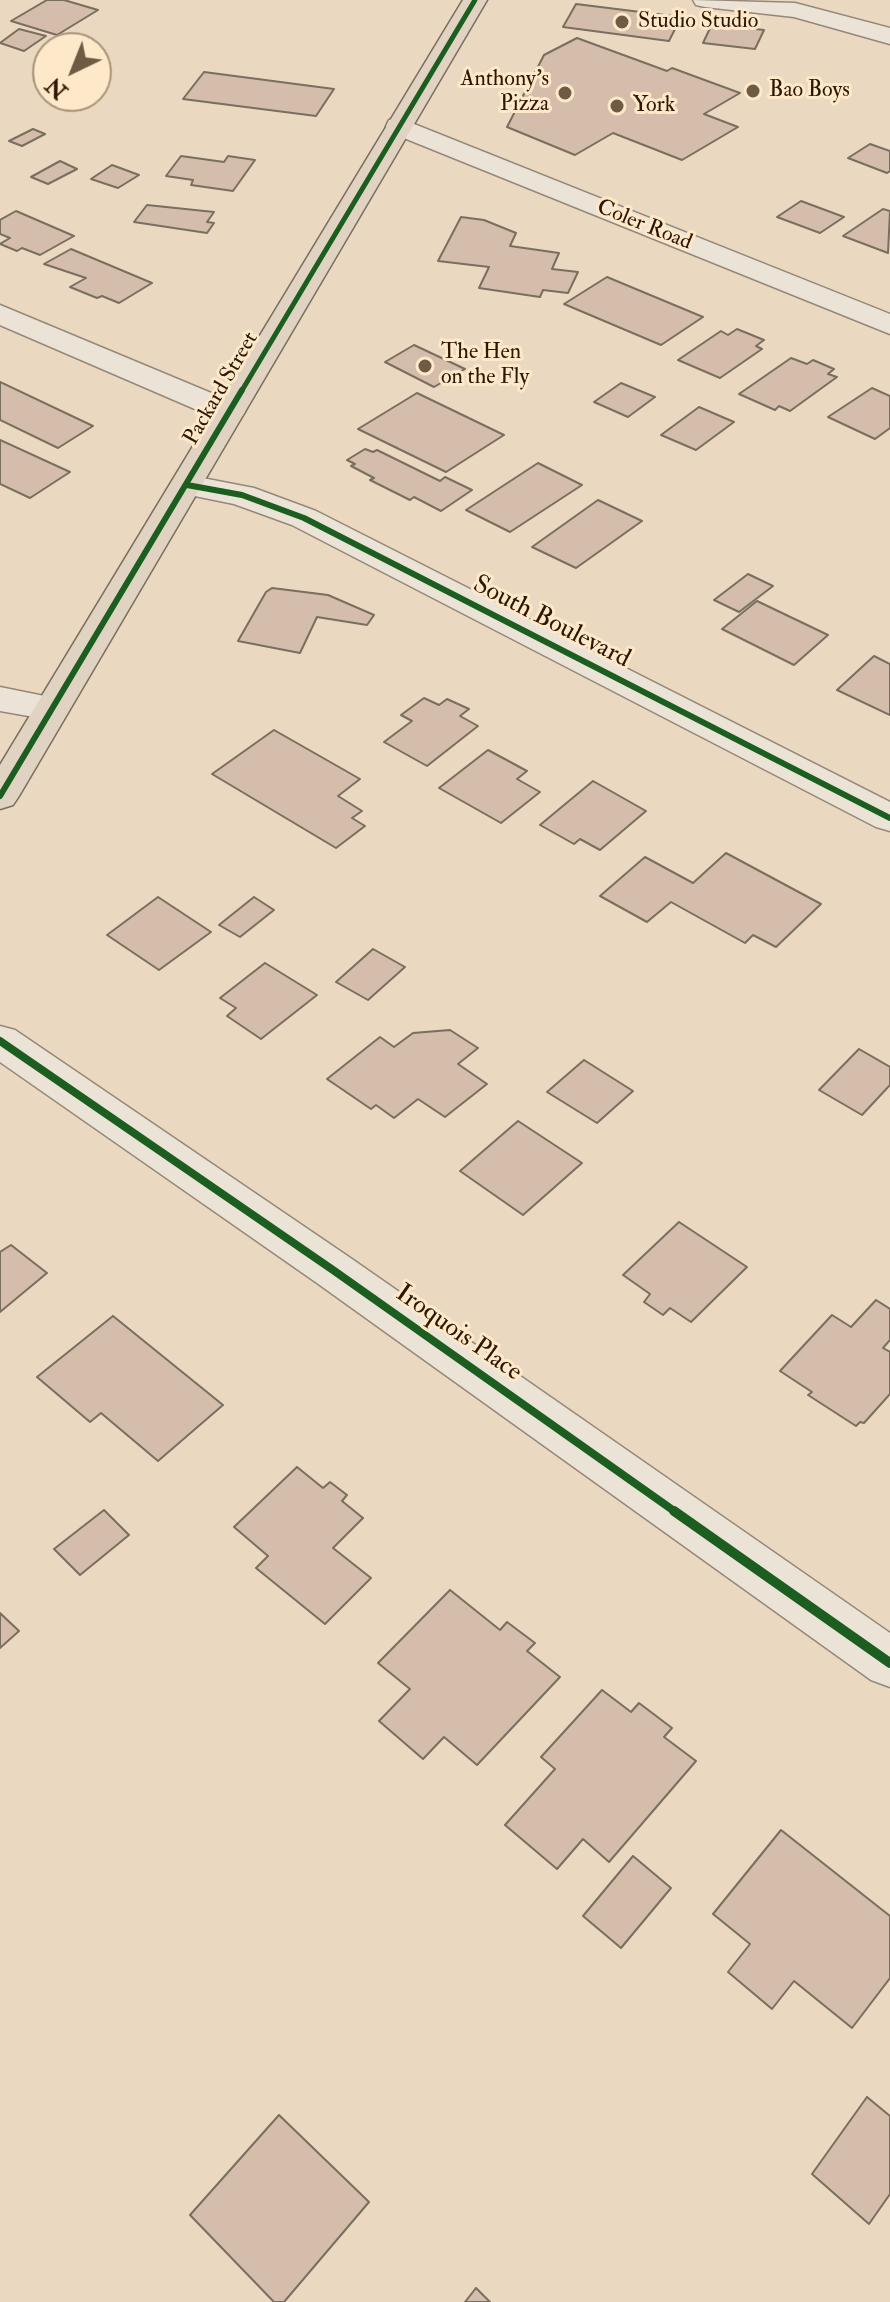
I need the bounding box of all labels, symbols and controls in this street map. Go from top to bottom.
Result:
place label: Studio Studio [638,9,758,35]
marker: Studio Studio [613,13,631,31]
north arrow [32,32,112,112]
place label: Anthony's Pizza [460,67,549,118]
text: N [40,71,74,105]
place label: Bao Boys [769,78,850,104]
marker: Bao Boys [744,82,762,100]
marker: Anthony's Pizza [556,84,574,102]
place label: York [633,93,675,119]
marker: York [608,97,626,115]
street label: Coler Road [593,195,695,257]
street label: Packard Street [179,328,265,450]
place label: The Hen on the Fly [441,340,529,392]
marker: The Hen on the Fly [416,357,434,375]
street label: South Boulevard [467,570,635,676]
street label: Iroquois Place [389,1279,527,1389]

